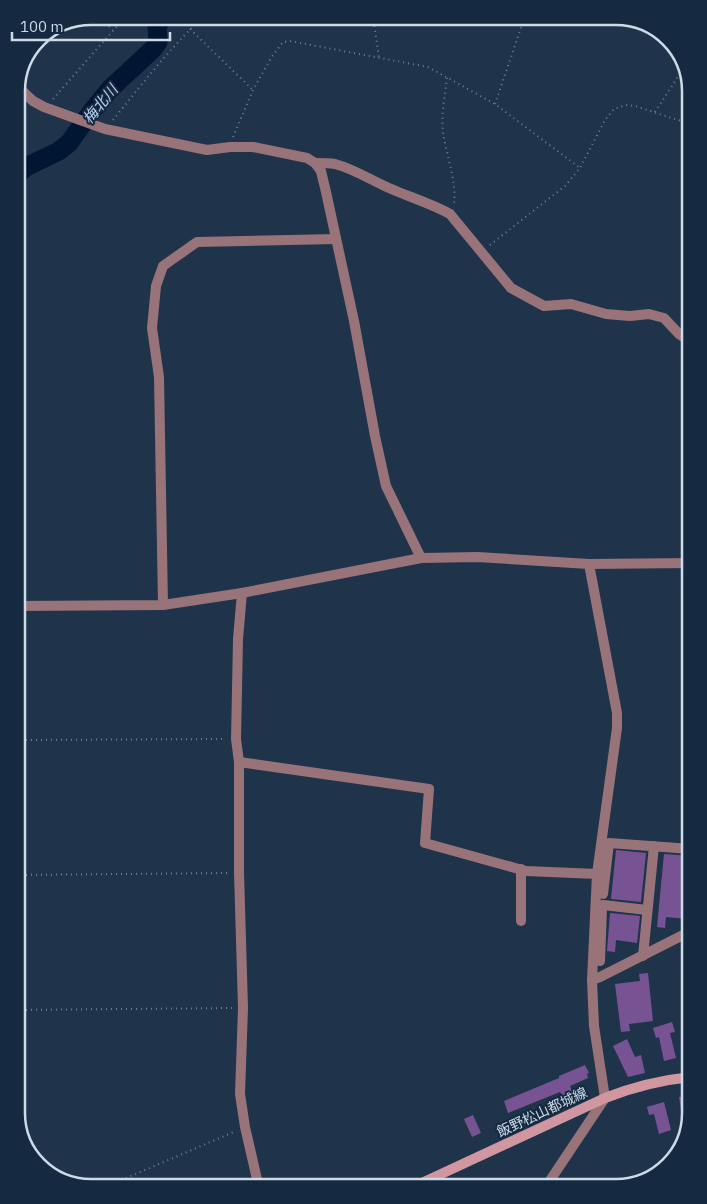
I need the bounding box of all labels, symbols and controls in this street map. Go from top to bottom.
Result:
scale bar [12,10,170,42]
text: 100 m [20,17,64,36]
water label: 梅北川 [78,79,123,127]
street label: 飯野松山都城線 [494,1083,590,1141]

